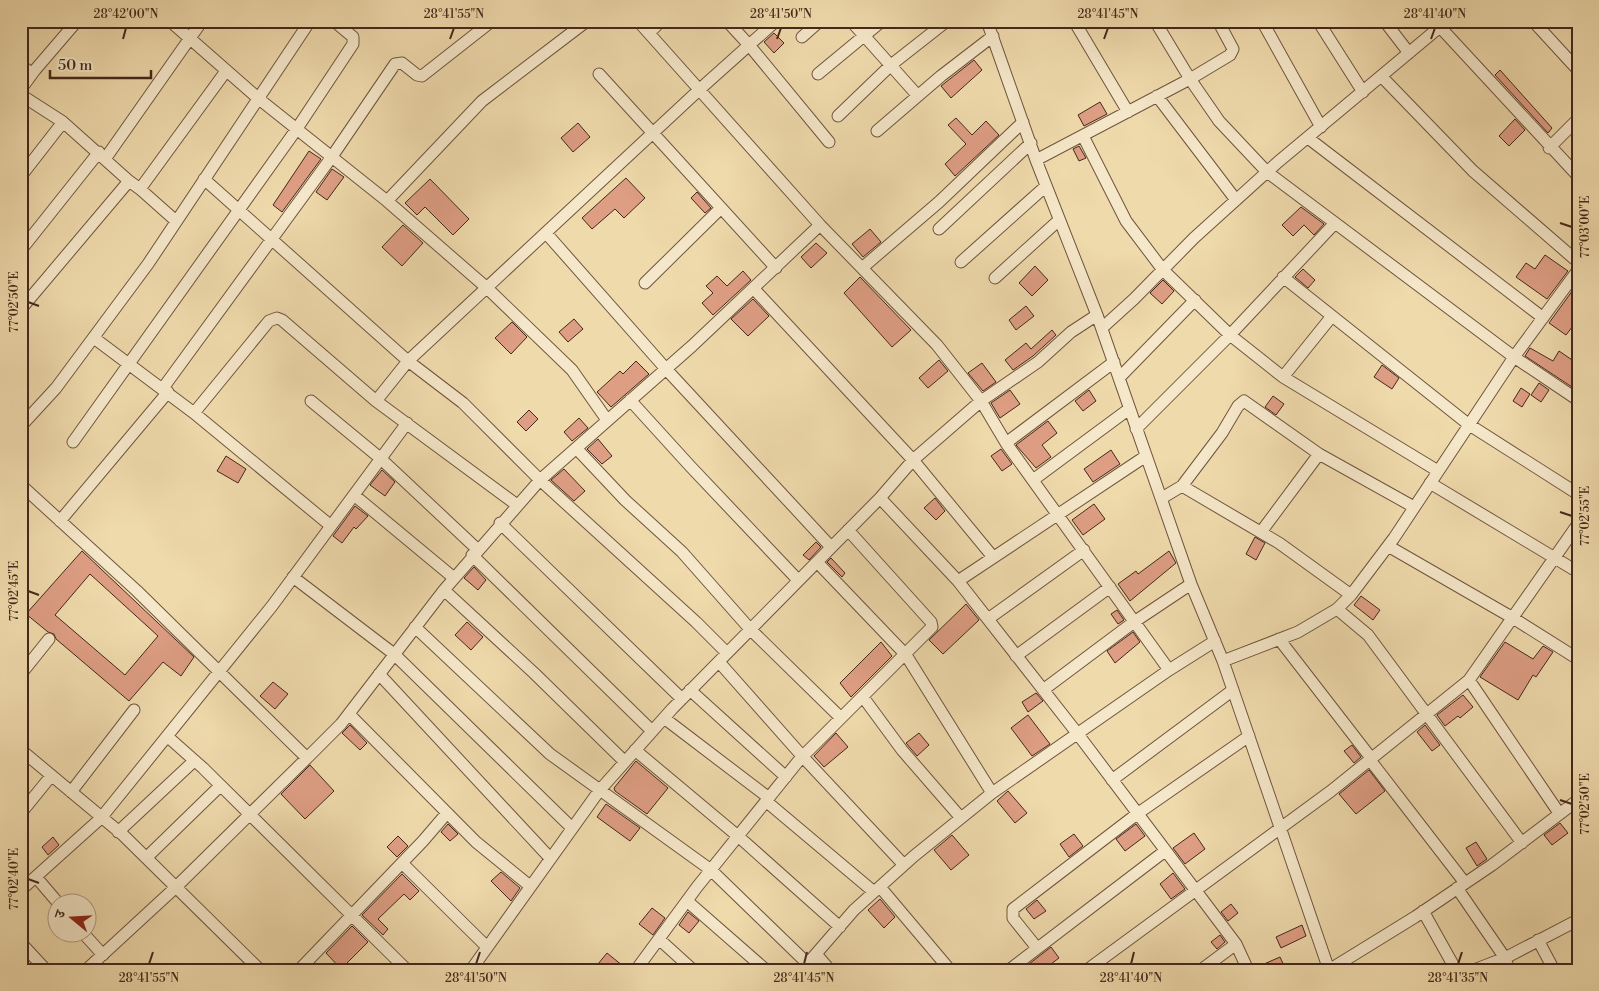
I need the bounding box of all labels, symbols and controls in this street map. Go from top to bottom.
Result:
text: 28°42'00"N [94,7,158,22]
text: 28°41'55"N [424,7,484,22]
text: 28°41'50"N [750,7,812,22]
text: 28°41'45"N [1078,7,1139,22]
text: 28°41'40"N [1404,7,1466,22]
scale bar [50,48,151,80]
text: 50 m [58,56,92,75]
text: 77°03'00"E [1578,196,1593,258]
text: 77°02'50"E [7,271,22,333]
text: 77°02'55"E [1578,486,1593,546]
text: 77°02'45"E [7,561,22,621]
text: 77°02'50"E [1578,773,1593,835]
text: 77°02'40"E [7,848,22,910]
north arrow [48,894,98,944]
text: उ [51,907,71,921]
text: 28°41'55"N [119,971,179,986]
text: 28°41'50"N [445,971,507,986]
text: 28°41'45"N [774,971,835,986]
text: 28°41'40"N [1100,971,1162,986]
text: 28°41'35"N [1428,971,1488,986]

